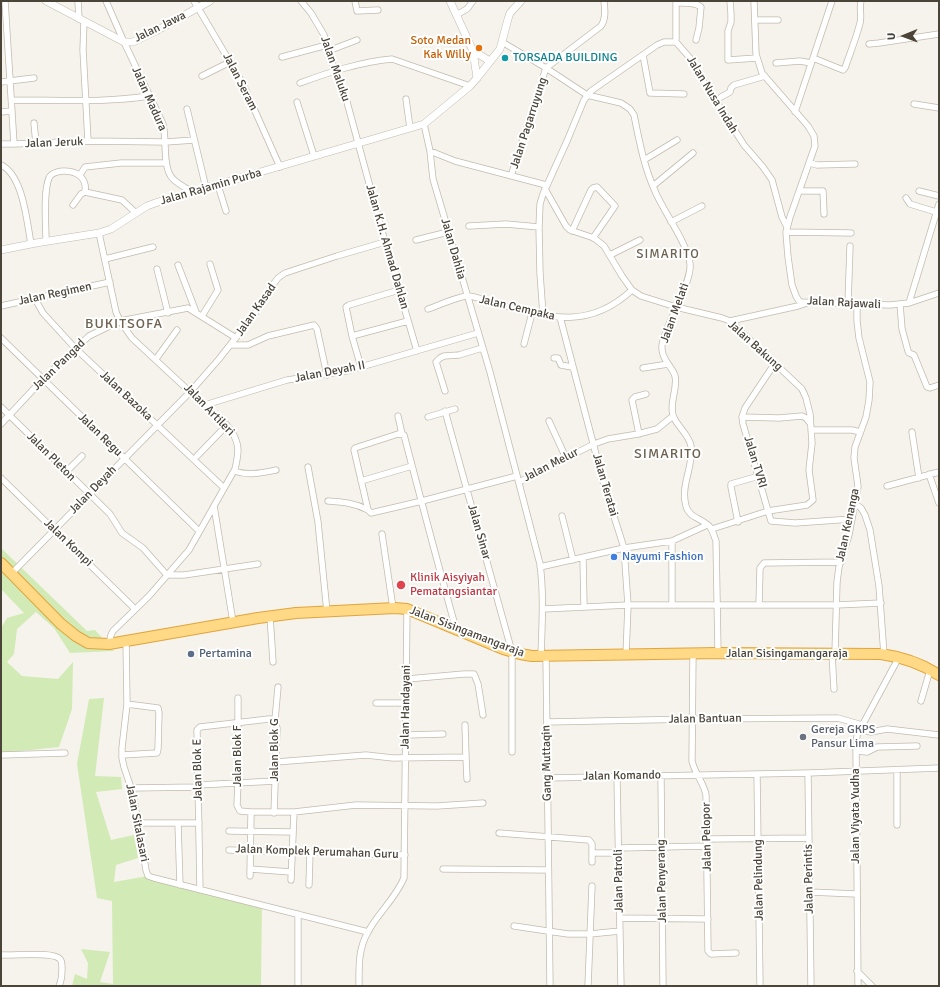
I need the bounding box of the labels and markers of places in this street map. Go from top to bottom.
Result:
place label: Soto Medan Kak Willy [411,34,471,62]
marker: Soto Medan Kak Willy [474,43,484,53]
place label: TORSADA BUILDING [513,51,617,65]
marker: TORSADA BUILDING [500,53,510,63]
place label: Nayumi Fashion [622,550,703,564]
marker: Nayumi Fashion [609,552,619,562]
place label: Klinik Aisyiyah Pematangsiantar [410,571,497,599]
marker: Klinik Aisyiyah Pematangsiantar [395,579,407,591]
place label: Pertamina [199,647,252,661]
marker: Pertamina [186,649,196,659]
place label: Gereja GKPS Pansur Lima [811,723,875,751]
marker: Gereja GKPS Pansur Lima [798,732,808,742]

